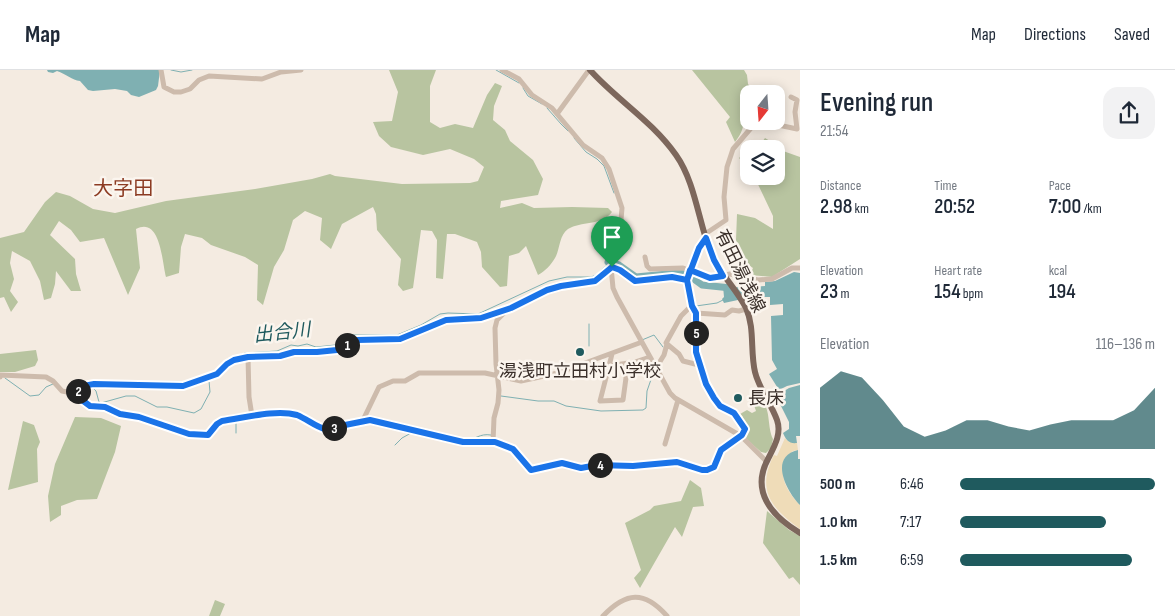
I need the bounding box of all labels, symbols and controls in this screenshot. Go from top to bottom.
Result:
text: Map [25,20,60,49]
text: Map [971,24,996,45]
text: Directions [1024,24,1086,45]
text: Saved [1114,24,1150,45]
north arrow [740,85,785,130]
map controls [740,85,785,185]
text: Evening run [820,86,933,119]
button: share [1103,87,1155,139]
text: 21:54 [820,122,848,141]
button: layers [740,140,785,185]
district label: 大字田 [93,177,153,201]
text: Distance [820,177,861,194]
text: Time [934,177,957,194]
text: Pace [1049,177,1071,194]
text: 2.98 [820,194,852,219]
text: 20:52 [934,194,975,219]
text: 7:00 [1049,194,1081,219]
text: km [852,200,869,217]
text: /km [1081,200,1102,217]
pin [591,216,633,267]
icon: arrive [598,223,626,251]
street label: 有田湯浅線 [711,226,769,316]
text: Elevation [820,262,863,279]
text: Heart rate [934,262,982,279]
text: kcal [1049,262,1067,279]
text: 23 [820,279,838,304]
text: 154 [934,279,961,304]
text: 194 [1049,279,1076,304]
text: m [838,285,849,302]
text: bpm [961,285,983,302]
water label: 出合川 [252,318,314,347]
pin: 5 [684,320,708,346]
text: 5 [693,325,700,342]
pin: 1 [334,332,360,358]
text: Elevation [820,335,869,354]
text: 116–136 m [1096,335,1155,354]
text: 1 [345,337,350,354]
marker: 湯浅町立田村小学校 [574,346,586,358]
place label: 湯浅町立田村小学校 [499,361,661,382]
pin: 2 [66,378,90,404]
text: 2 [75,383,82,400]
place label: 長床 [748,388,784,409]
marker: 長床 [732,392,744,404]
pin: 3 [322,416,346,440]
text: 3 [331,420,338,437]
pin: 4 [588,452,612,478]
text: 4 [597,457,604,474]
text: 500 m [820,475,855,494]
text: 6:46 [900,475,924,494]
text: 1.0 km [820,513,857,532]
text: 7:17 [900,513,921,532]
text: 1.5 km [820,551,857,570]
text: 6:59 [900,551,924,570]

